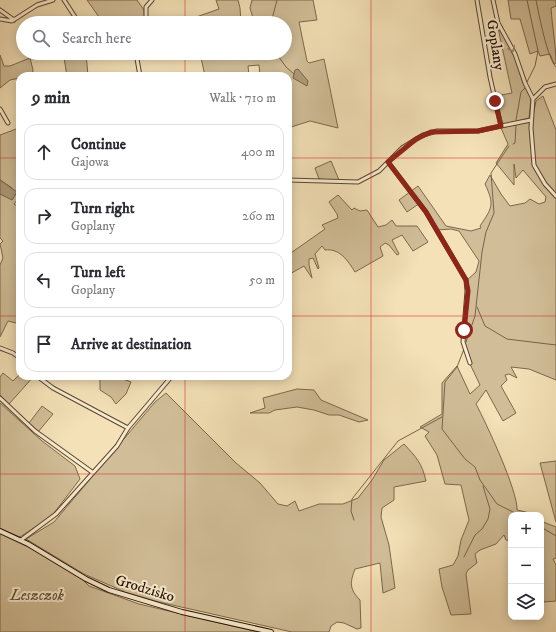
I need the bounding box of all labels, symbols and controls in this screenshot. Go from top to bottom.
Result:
search box [16,16,292,60]
street label: Goplany [482,18,509,73]
icon: search [30,27,52,49]
text: Search here [62,29,131,48]
one-way arrow [507,44,515,52]
text: 9 min [32,87,70,109]
text: Walk · 710 m [209,90,276,106]
route end [486,92,504,110]
text: Continue [71,135,126,154]
icon: ahead [33,141,55,163]
text: 400 m [241,144,275,160]
text: Gajowa [71,154,109,170]
text: Turn right [71,199,134,218]
icon: right [33,205,55,227]
text: 260 m [242,208,275,224]
text: Goplany [71,218,115,234]
text: Turn left [71,263,125,282]
icon: left [33,269,55,291]
text: 50 m [249,272,275,288]
text: Goplany [71,282,115,298]
route start [455,321,473,339]
icon: arrive [33,333,55,355]
text: Arrive at destination [71,335,191,354]
map controls [508,512,544,620]
button: + [508,512,544,548]
button: − [508,548,544,584]
street label: Grodzisko [113,571,177,606]
button: layers [508,584,544,620]
park label: Leszczok [9,586,65,605]

